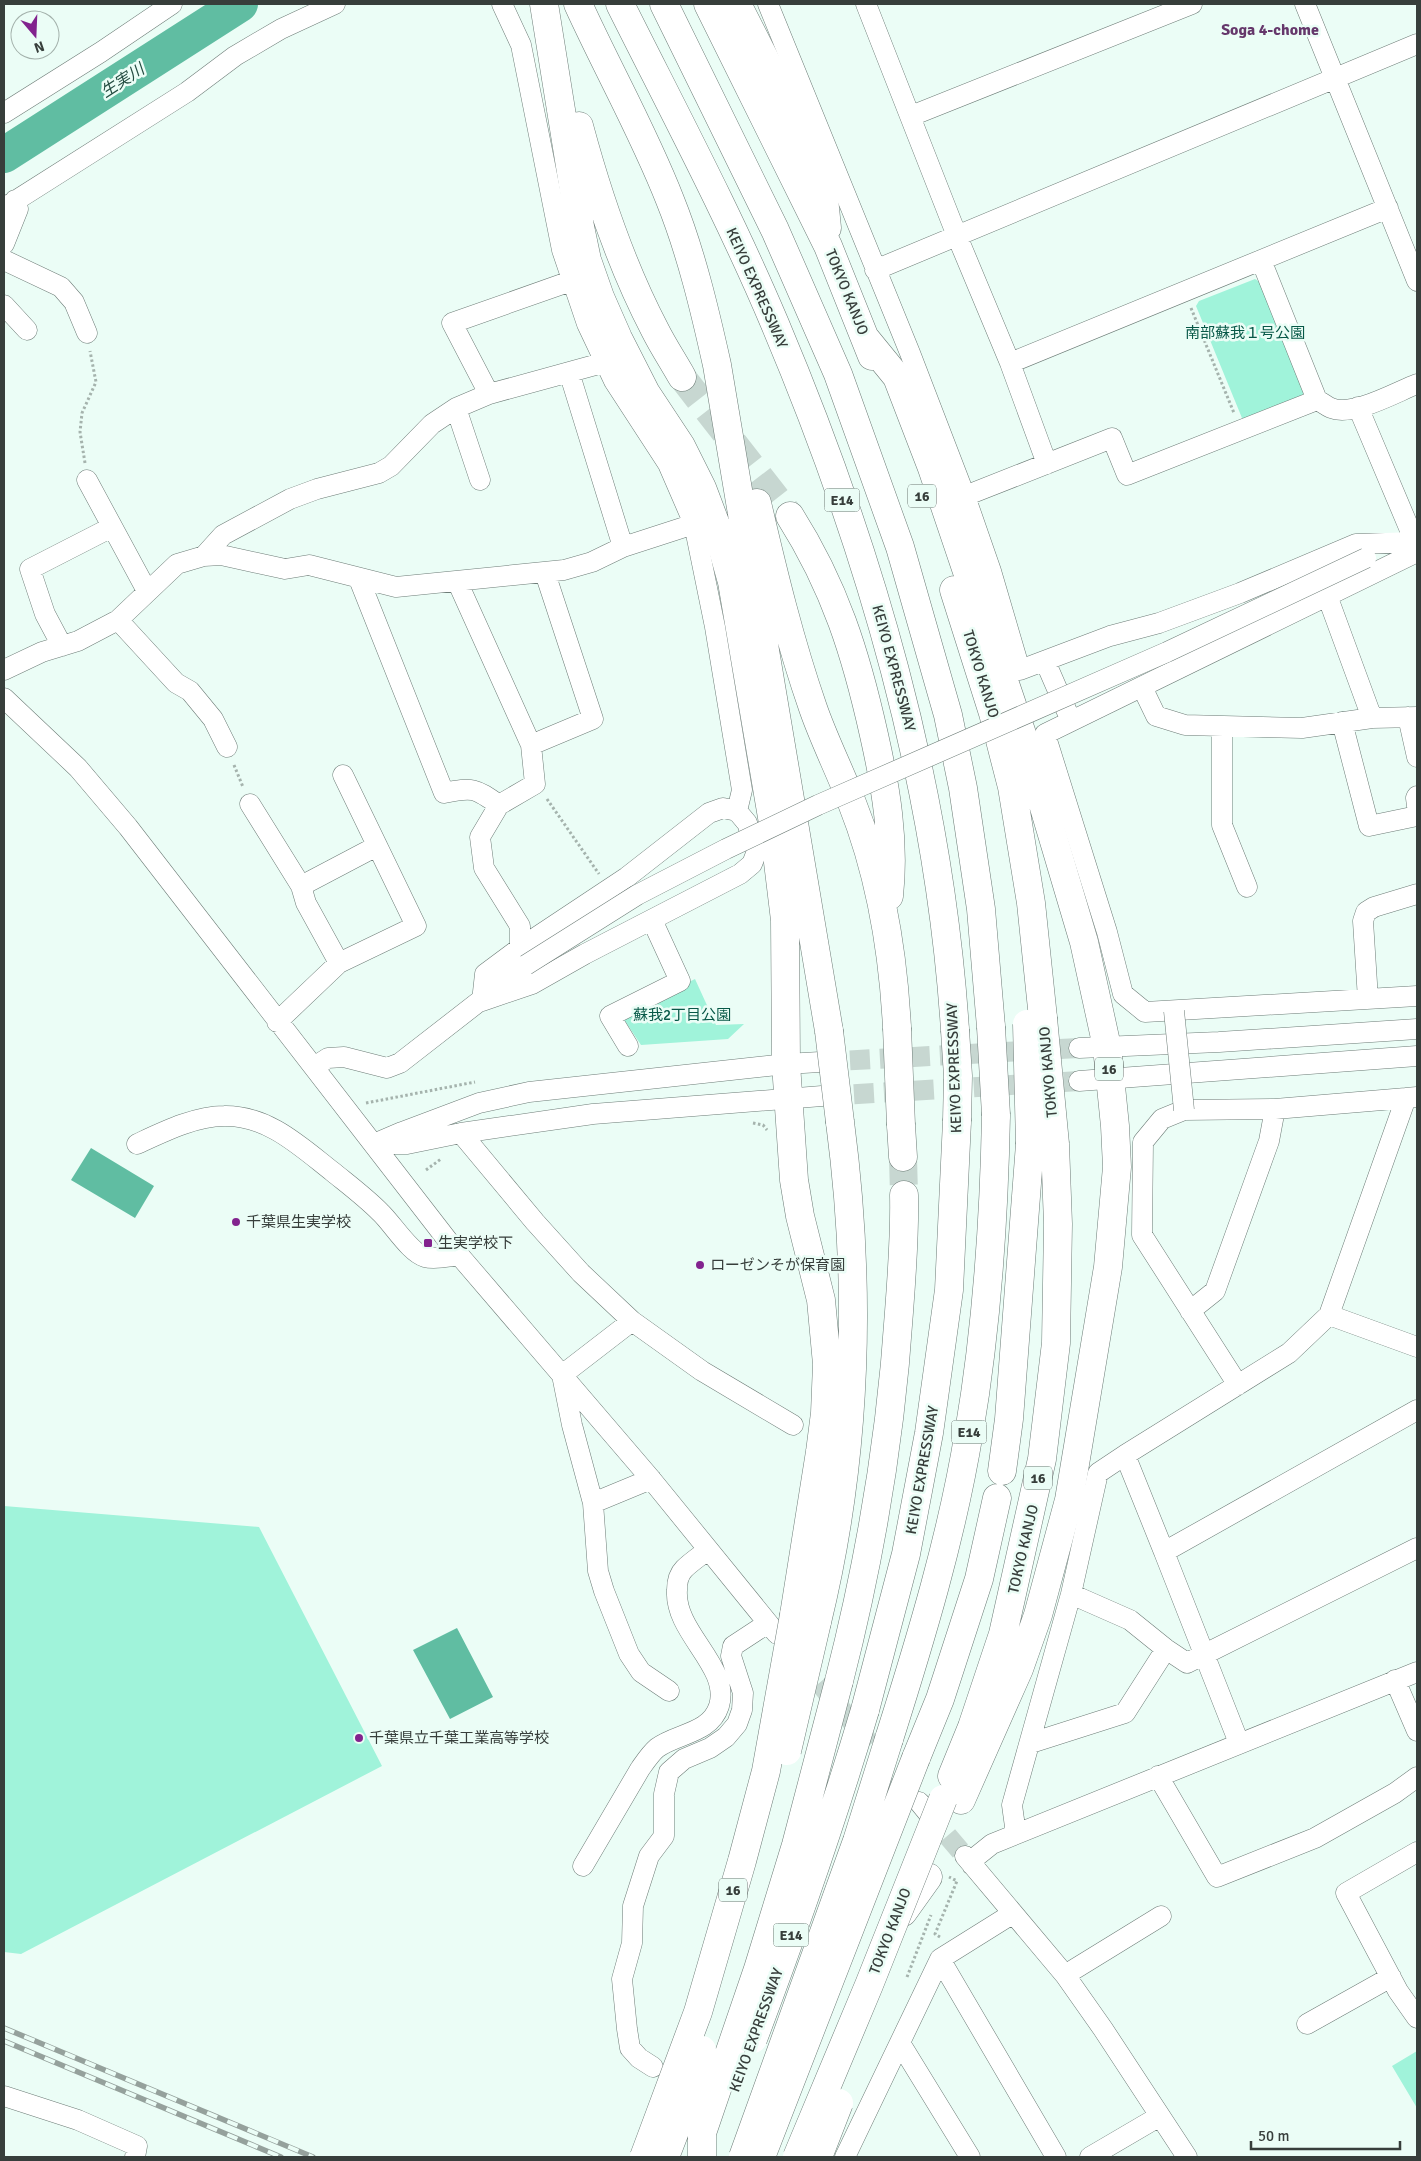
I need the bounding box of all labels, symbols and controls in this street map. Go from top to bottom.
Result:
north arrow [10,10,60,60]
district label: Soga 4-chome [1221,20,1319,40]
text: N [32,37,46,56]
water label: 生実川 [97,58,150,102]
street label: KEIYO EXPRESSWAY [722,225,792,352]
street label: TOKYO KANJO [822,246,872,338]
park label: 南部蘇我１号公園 [1185,324,1305,342]
road number: 16 [908,484,936,508]
road number: E14 [824,488,860,512]
street label: KEIYO EXPRESSWAY [868,603,920,734]
street label: TOKYO KANJO [959,628,1003,720]
street label: KEIYO EXPRESSWAY [943,1002,965,1133]
park label: 蘇我2丁目公園 [633,1006,731,1024]
street label: TOKYO KANJO [1035,1026,1061,1118]
road number: 16 [1095,1058,1123,1080]
place label: 千葉県生実学校 [246,1213,351,1231]
marker: 千葉県生実学校 [230,1216,242,1228]
place label: 生実学校下 [438,1234,513,1252]
marker: 生実学校下 [422,1237,434,1249]
place label: ローゼンそが保育園 [710,1256,845,1274]
marker: ローゼンそが保育園 [694,1259,706,1271]
street label: KEIYO EXPRESSWAY [902,1404,942,1536]
road number: E14 [952,1420,986,1444]
road number: 16 [1024,1466,1052,1490]
street label: TOKYO KANJO [1004,1503,1042,1595]
place label: 千葉県立千葉工業高等学校 [369,1729,549,1747]
marker: 千葉県立千葉工業高等学校 [353,1732,365,1744]
road number: 16 [719,1878,747,1902]
street label: TOKYO KANJO [865,1885,915,1977]
road number: E14 [774,1924,808,1946]
street label: KEIYO EXPRESSWAY [725,1965,787,2094]
scale bar [1251,2118,1400,2150]
text: 50 m [1258,2127,1289,2145]

